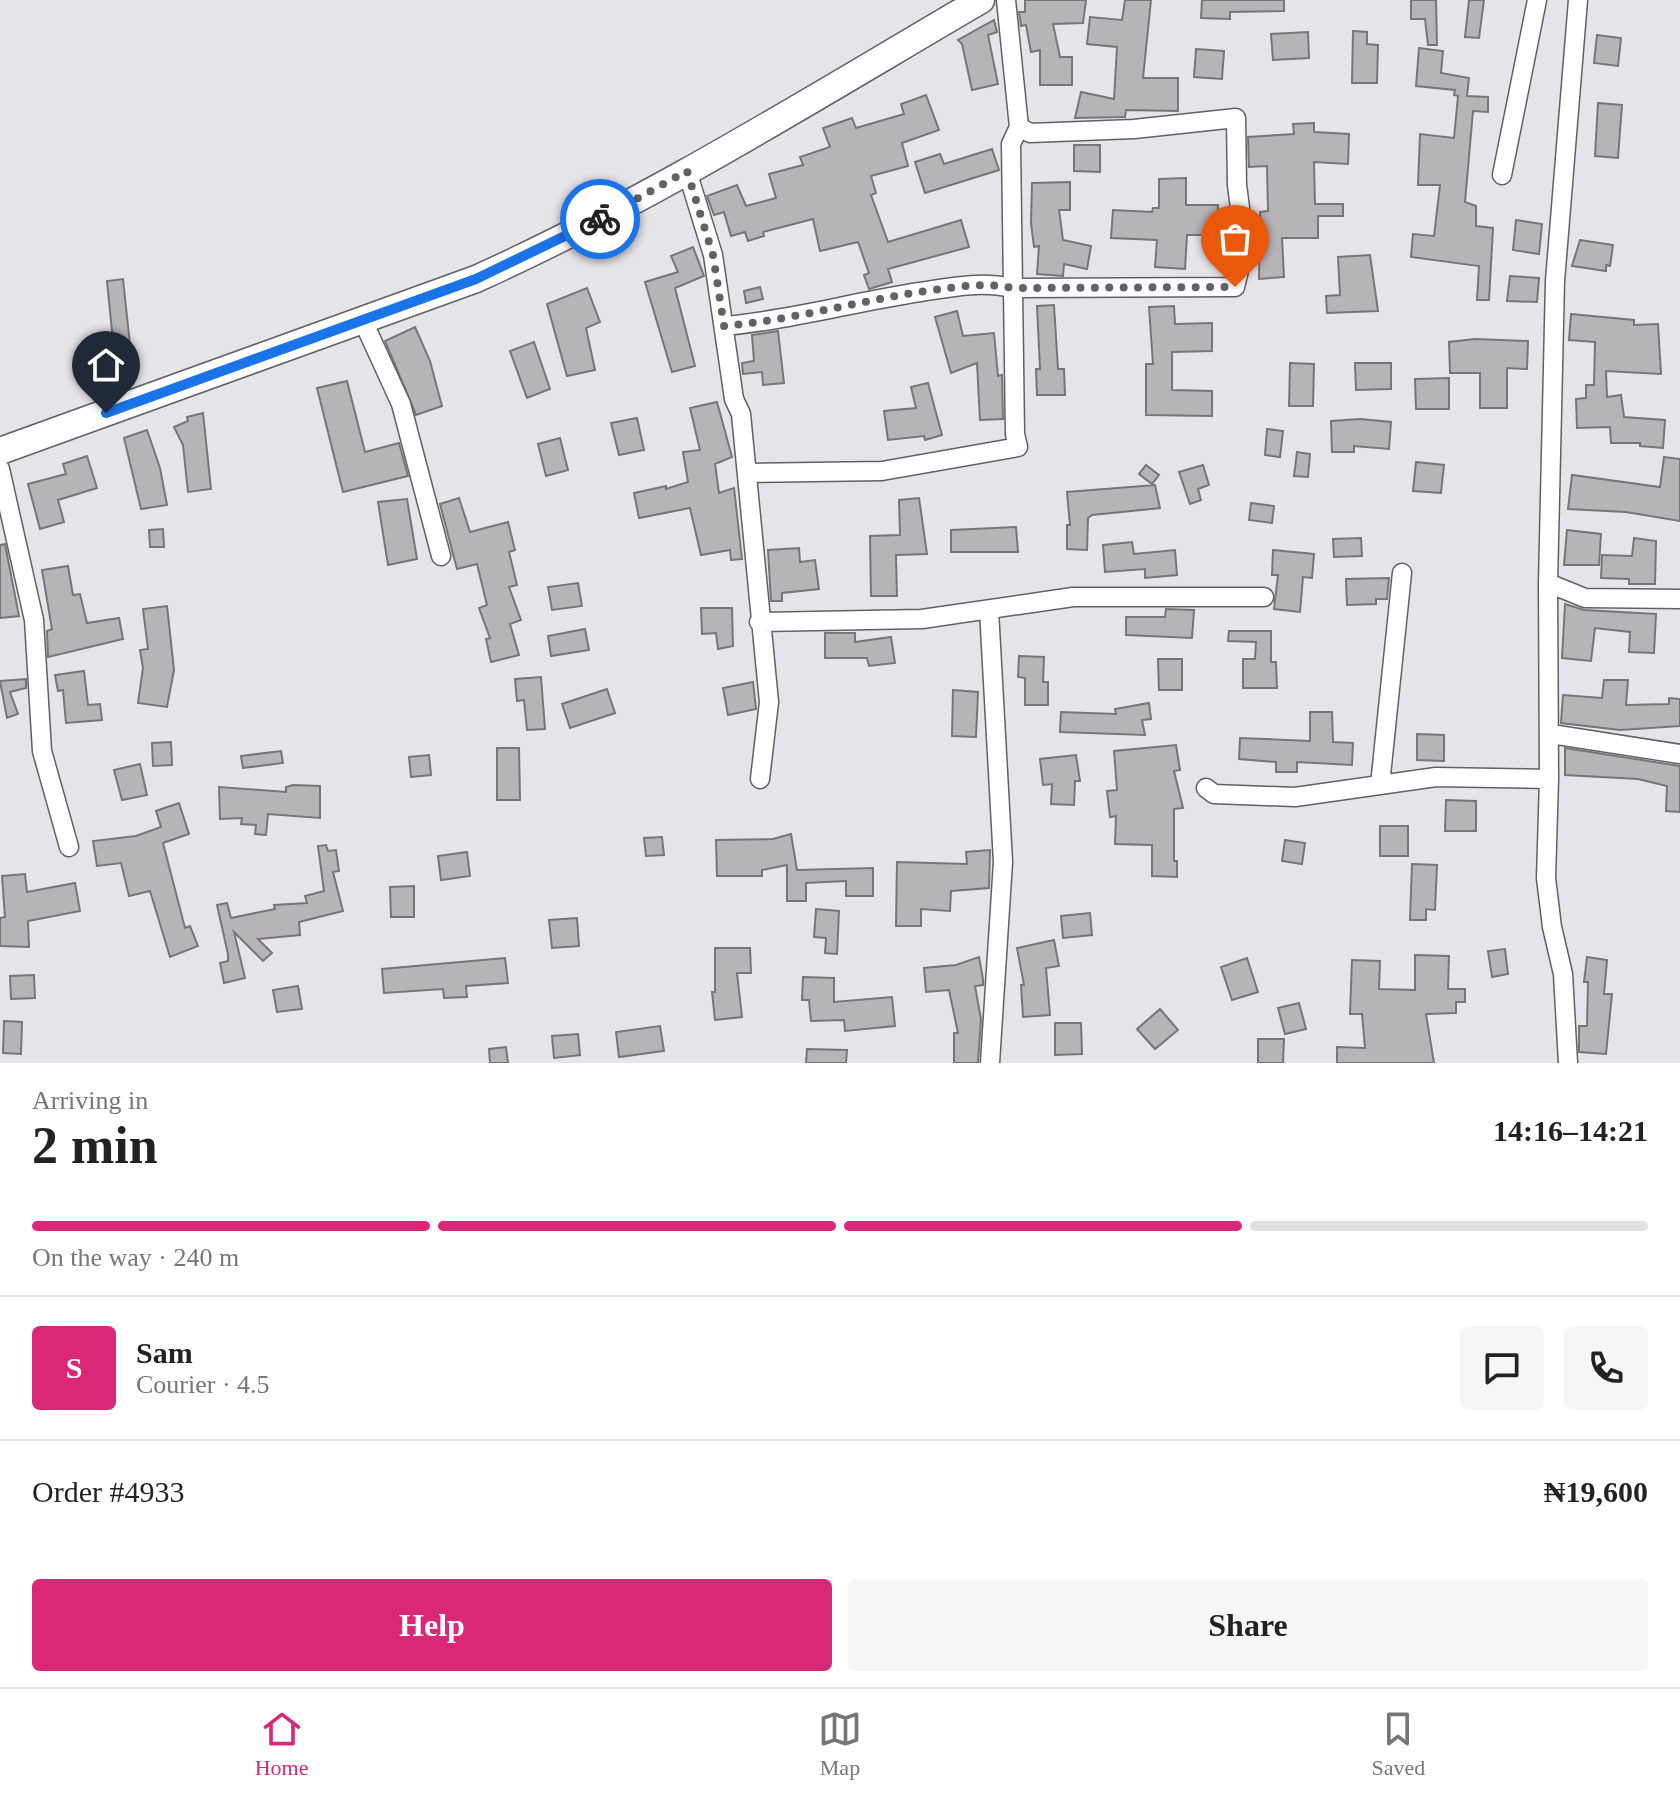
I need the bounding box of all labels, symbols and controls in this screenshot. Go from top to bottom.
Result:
courier [560,179,640,259]
icon: bike [578,197,622,241]
pin [1201,205,1269,287]
icon: bag [1213,217,1257,261]
pin [72,331,140,413]
icon: home [84,343,128,387]
text: Arriving in [32,1086,148,1115]
text: 14:16–14:21 [1493,1114,1648,1147]
text: 2 min [32,1117,158,1174]
text: On the way · 240 m [32,1243,239,1272]
button: chat [1460,1326,1544,1410]
button: phone [1564,1326,1648,1410]
text: Sam [136,1336,193,1369]
text: S [66,1351,82,1384]
text: Courier · 4.5 [136,1370,270,1399]
text: Order #4933 [32,1475,184,1508]
text: ₦19,600 [1544,1475,1648,1508]
button: Help [32,1579,832,1671]
button: Share [848,1579,1648,1671]
tab: Home [255,1707,309,1781]
tab: Map [818,1707,862,1781]
tab: Saved [1371,1707,1425,1781]

